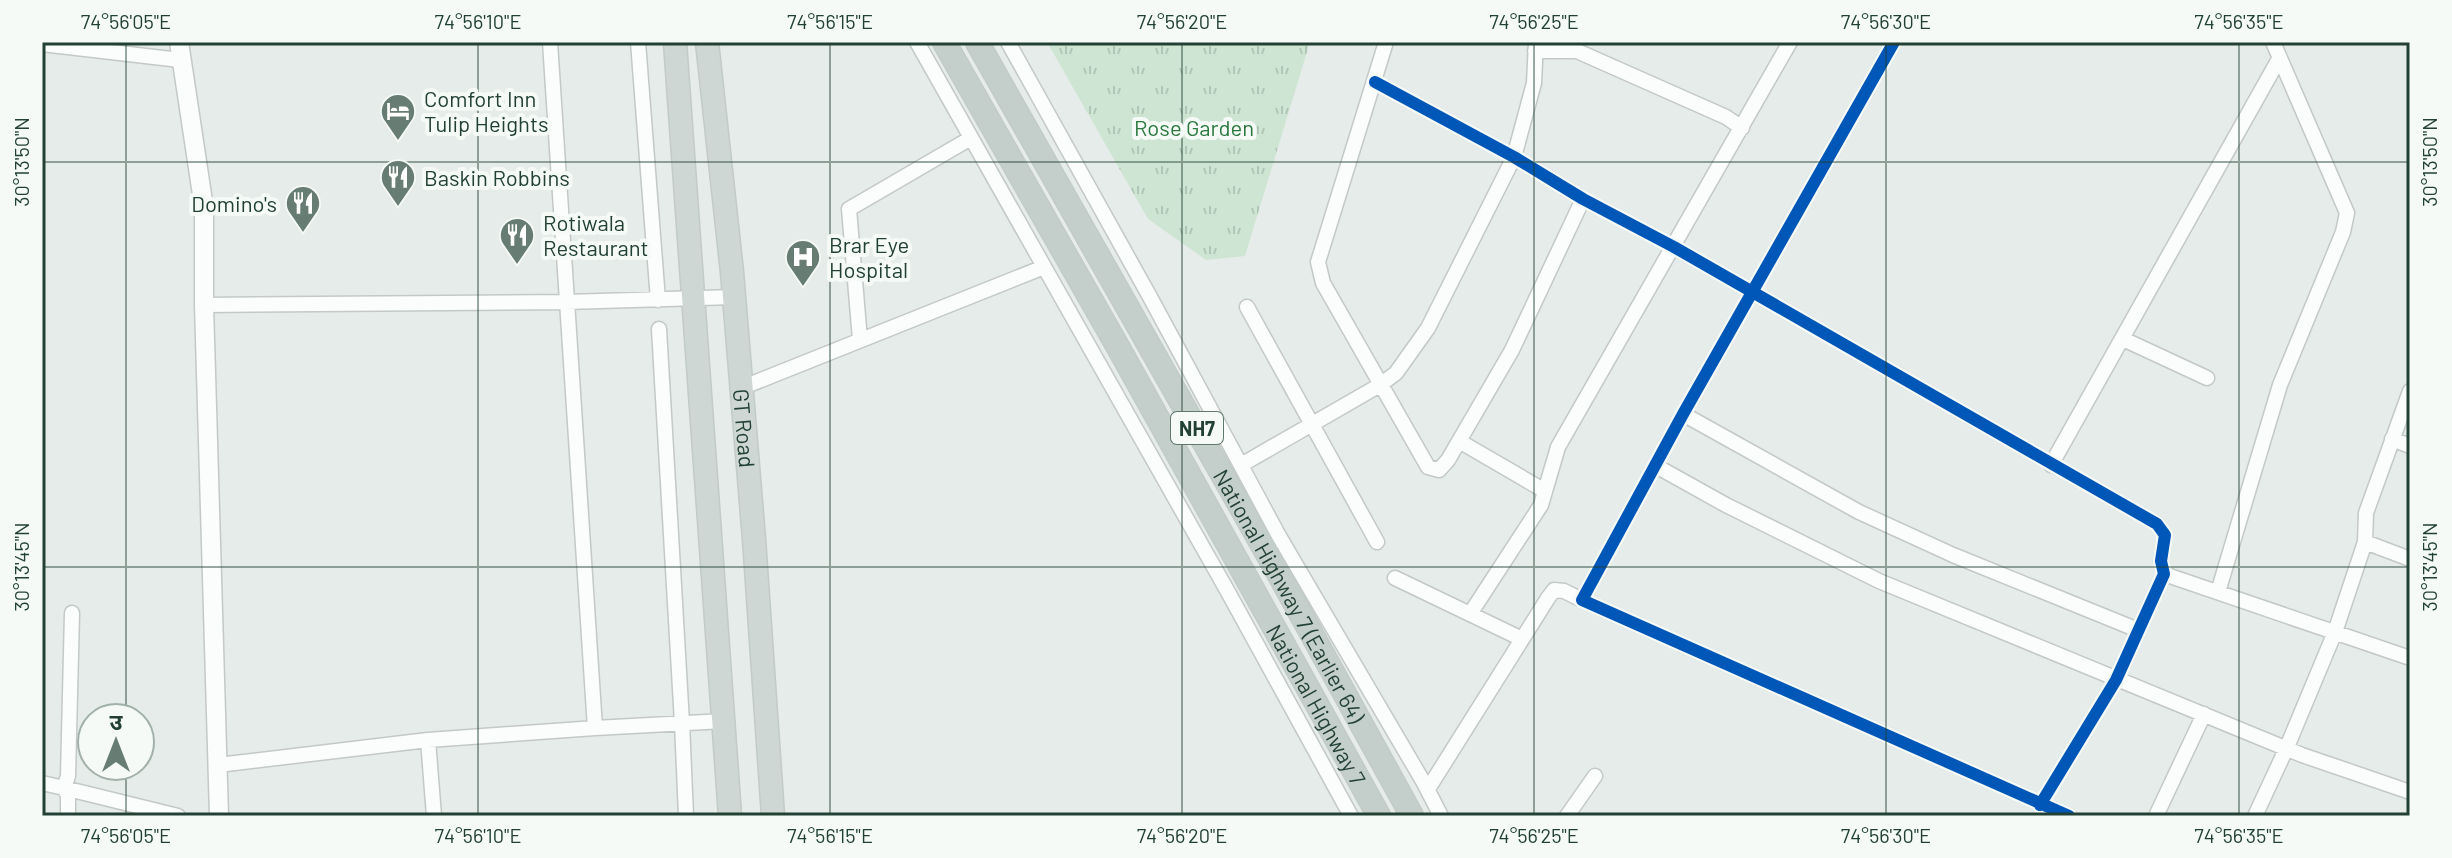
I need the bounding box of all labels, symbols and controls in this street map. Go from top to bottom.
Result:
text: 74°56'05"E [81,9,171,33]
text: 74°56'10"E [435,9,521,33]
text: 74°56'15"E [787,9,873,33]
text: 74°56'20"E [1137,9,1227,33]
text: 74°56'25"E [1489,9,1579,33]
text: 74°56'30"E [1841,9,1931,33]
text: 74°56'35"E [2194,9,2284,33]
place label: Comfort Inn Tulip Heights [424,85,549,136]
hotel icon: Comfort Inn Tulip Heights [379,92,417,142]
park label: Rose Garden [1134,114,1254,140]
text: 30°13'50"N [9,117,33,207]
text: 30°13'50"N [2417,117,2441,207]
restaurant icon: Baskin Robbins [379,158,417,208]
place label: Baskin Robbins [424,164,570,190]
restaurant icon: Domino's [284,184,322,234]
place label: Domino's [191,190,277,216]
place label: Rotiwala Restaurant [543,209,649,260]
restaurant icon: Rotiwala Restaurant [498,216,536,266]
place label: Brar Eye Hospital [829,231,909,282]
hospital icon: Brar Eye Hospital [784,238,822,288]
street label: GT Road [729,388,761,469]
road number: NH7 [1171,412,1223,444]
street label: National Highway 7 (Earlier 64) [1209,465,1371,727]
text: 30°13'45"N [9,522,33,612]
text: 30°13'45"N [2417,522,2441,612]
street label: National Highway 7 [1262,620,1372,790]
north arrow [76,702,156,782]
text: उ [110,708,124,734]
text: 74°56'05"E [81,823,171,847]
text: 74°56'10"E [435,823,521,847]
text: 74°56'15"E [787,823,873,847]
text: 74°56'20"E [1137,823,1227,847]
text: 74°56'25"E [1489,823,1579,847]
text: 74°56'30"E [1841,823,1931,847]
text: 74°56'35"E [2194,823,2284,847]

